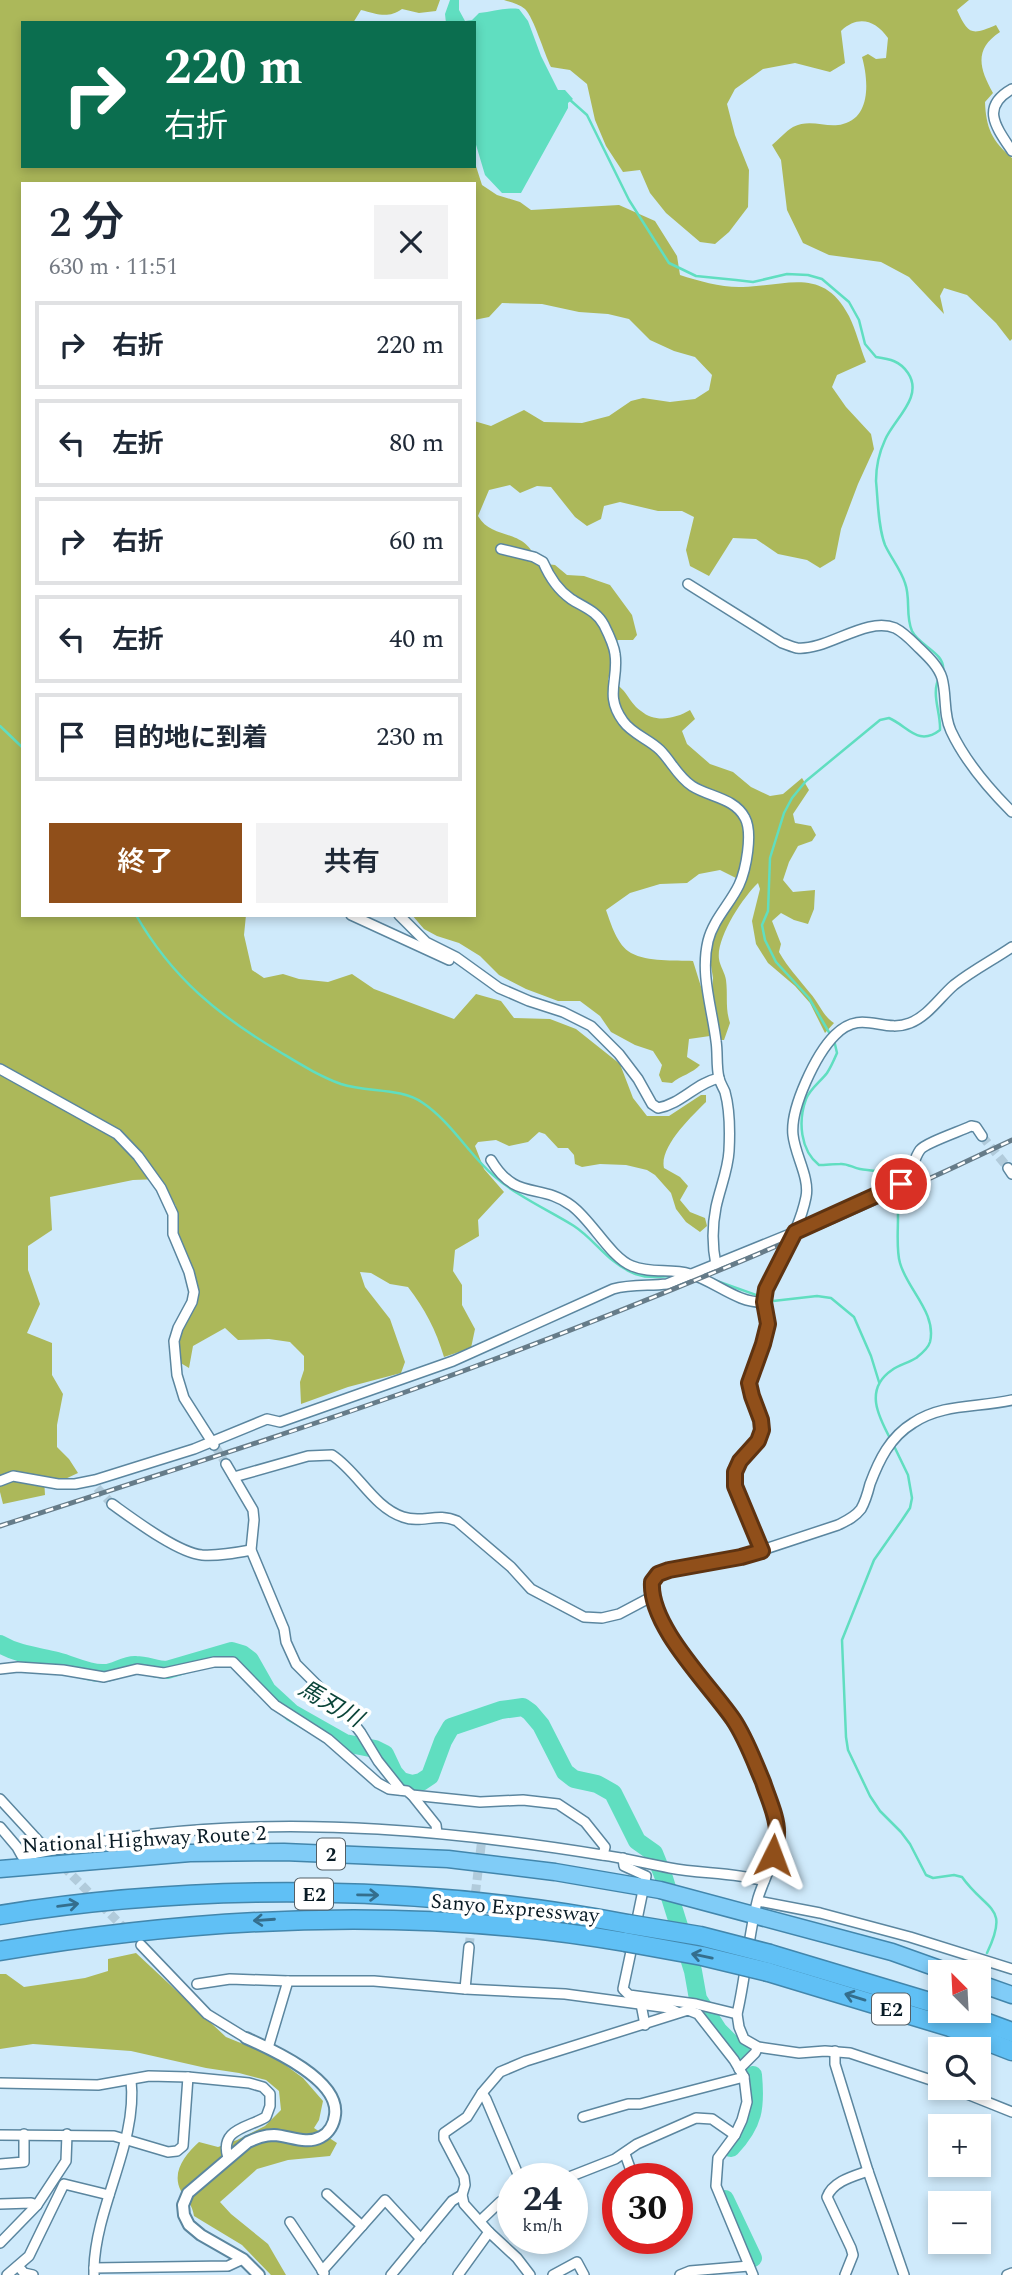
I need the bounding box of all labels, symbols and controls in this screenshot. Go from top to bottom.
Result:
text: 220 m [164,31,303,106]
icon: right [49,49,140,140]
text: 右折 [164,102,228,151]
text: 2 分 [49,192,124,255]
button: close [374,205,448,279]
text: 630 m · 11:51 [49,250,178,285]
text: 220 m [376,325,444,365]
icon: right [53,326,91,364]
text: 右折 [112,326,164,366]
text: 80 m [389,423,444,463]
icon: left [53,424,91,462]
text: 左折 [112,424,164,464]
text: 60 m [389,521,444,561]
icon: right [53,522,91,560]
text: 右折 [112,522,164,562]
text: 40 m [389,619,444,659]
icon: left [53,620,91,658]
text: 左折 [112,620,164,660]
text: 230 m [376,717,444,757]
icon: arrive [53,718,91,756]
text: 目的地に到着 [112,718,268,758]
button: 終了 [49,823,242,903]
button: 共有 [256,823,448,903]
pin [871,1154,931,1214]
icon: arrive [882,1165,920,1203]
water label: 馬刃川 [292,1672,371,1738]
street label: National Highway Route 2 [21,1818,267,1862]
position arrow [736,1818,810,1892]
road number: 2 [317,1838,345,1870]
road number: E2 [295,1878,333,1910]
street label: Sanyo Expressway [429,1886,601,1932]
one-way arrow [356,1888,379,1902]
one-way arrow [56,1899,78,1912]
one-way arrow [253,1914,276,1927]
one-way arrow [691,1949,714,1963]
north arrow [928,1960,990,2023]
map controls [928,1960,991,2254]
one-way arrow [844,1990,866,2003]
road number: E2 [872,1994,910,2024]
button: search [928,2037,991,2100]
button: + [928,2114,991,2177]
speed limit sign: 30 [602,2163,693,2254]
text: 24 [523,2173,562,2226]
button: − [928,2191,991,2254]
text: km/h [522,2212,563,2239]

